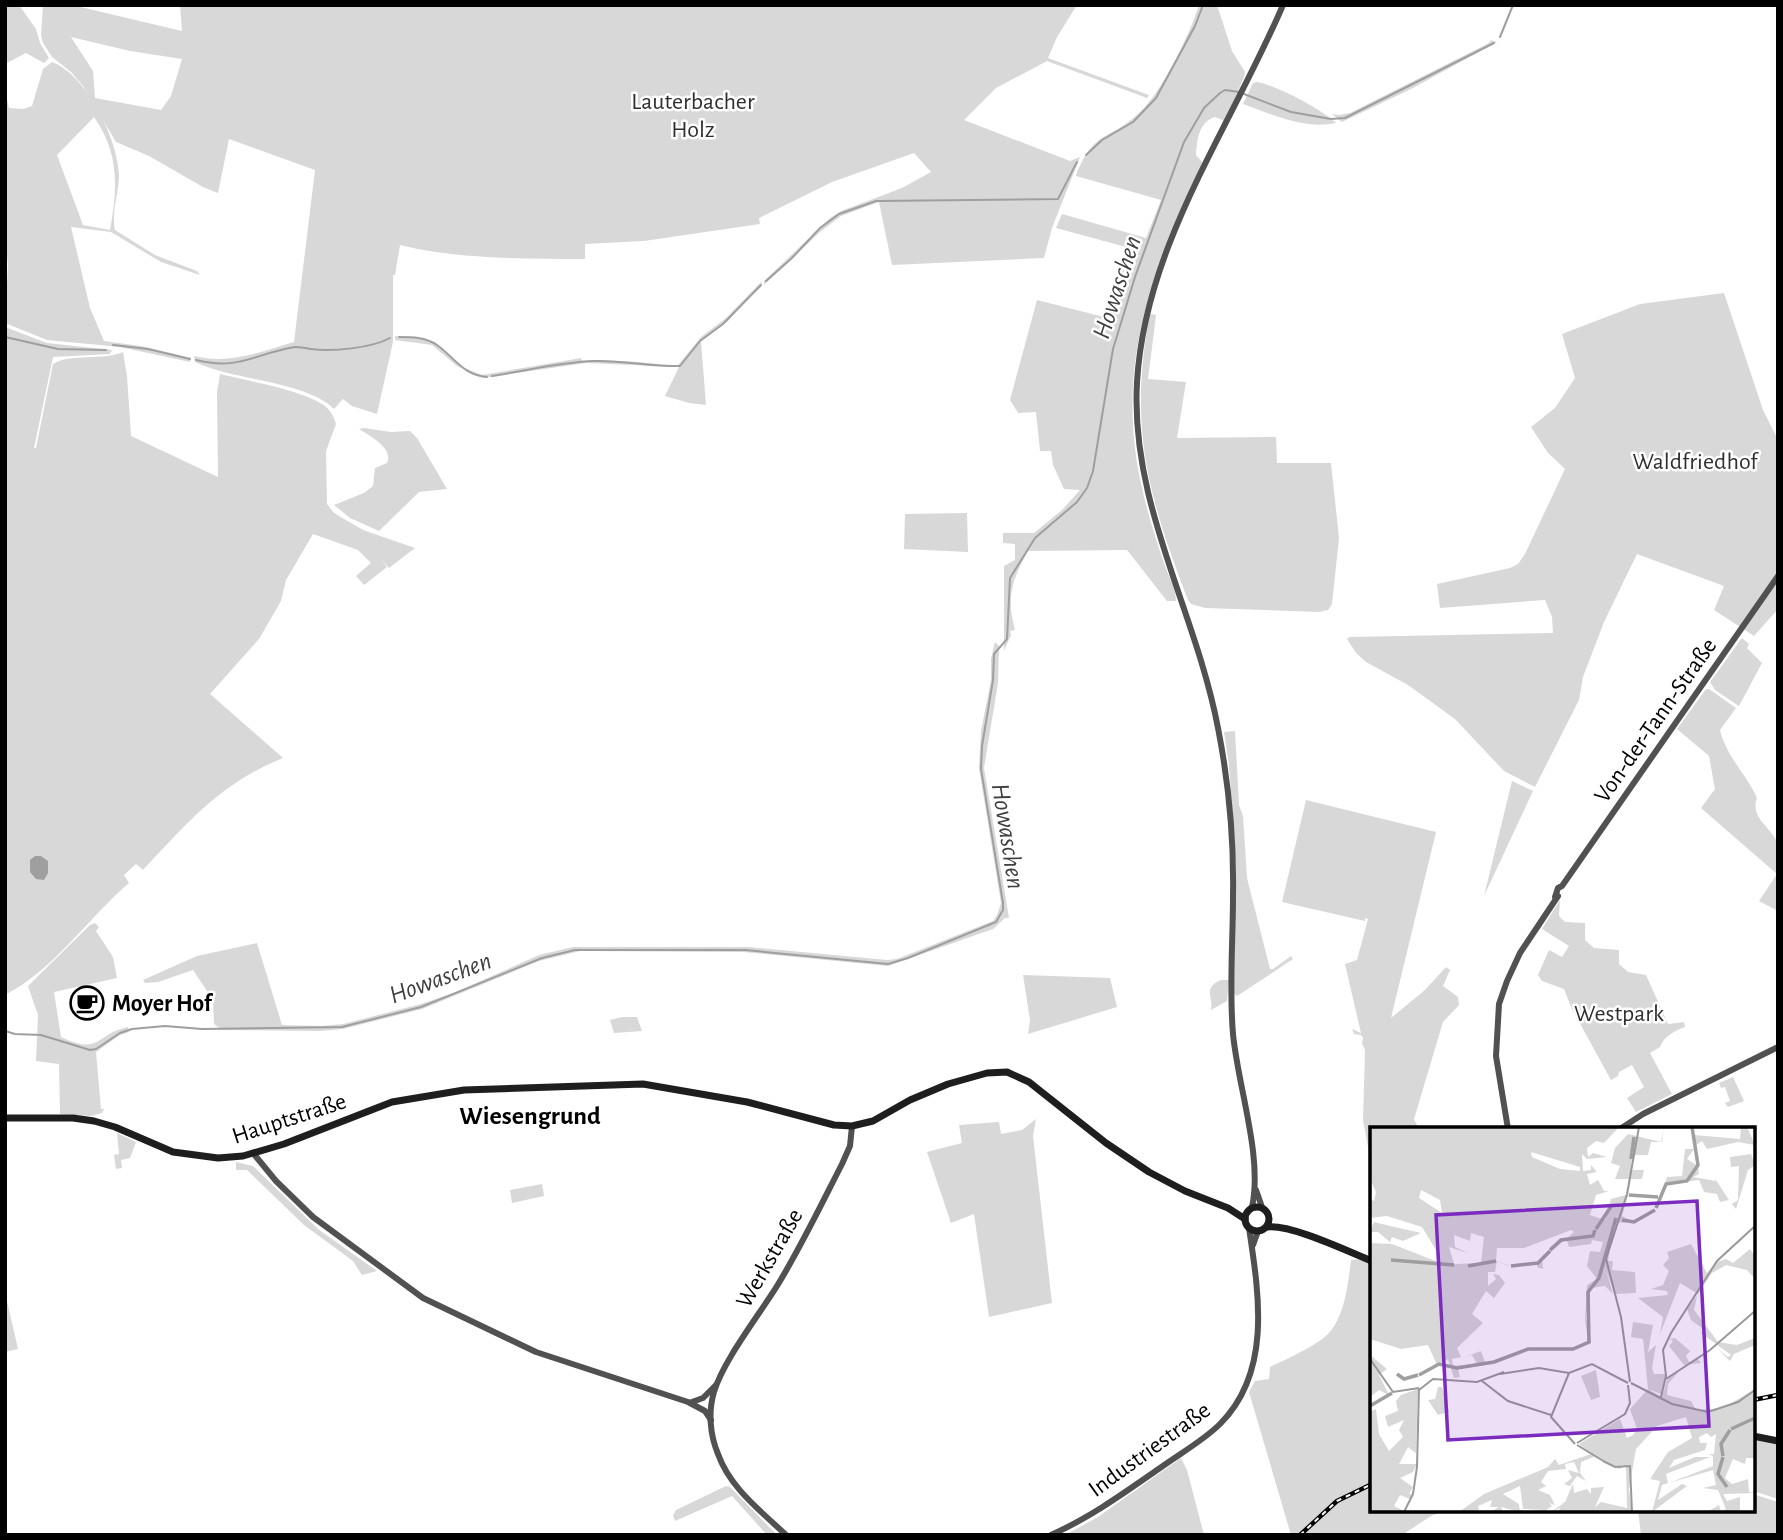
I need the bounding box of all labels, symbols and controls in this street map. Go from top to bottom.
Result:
park label: Lauterbacher Holz [631,90,755,142]
water label: Howaschen [1088,233,1146,342]
park label: Waldfriedhof [1633,450,1759,474]
street label: Von-der-Tann-Straße [1590,634,1722,807]
water label: Howaschen [987,781,1029,891]
water label: Howaschen [386,947,495,1008]
cafe icon: Moyer Hof [68,984,106,1022]
place label: Moyer Hof [112,992,214,1016]
park label: Westpark [1574,1002,1664,1026]
street label: Hauptstraße [229,1089,349,1149]
district label: Wiesengrund [459,1103,601,1129]
inset map [1370,1127,1755,1512]
street label: Werkstraße [732,1205,808,1312]
street label: Industriestraße [1084,1398,1215,1502]

